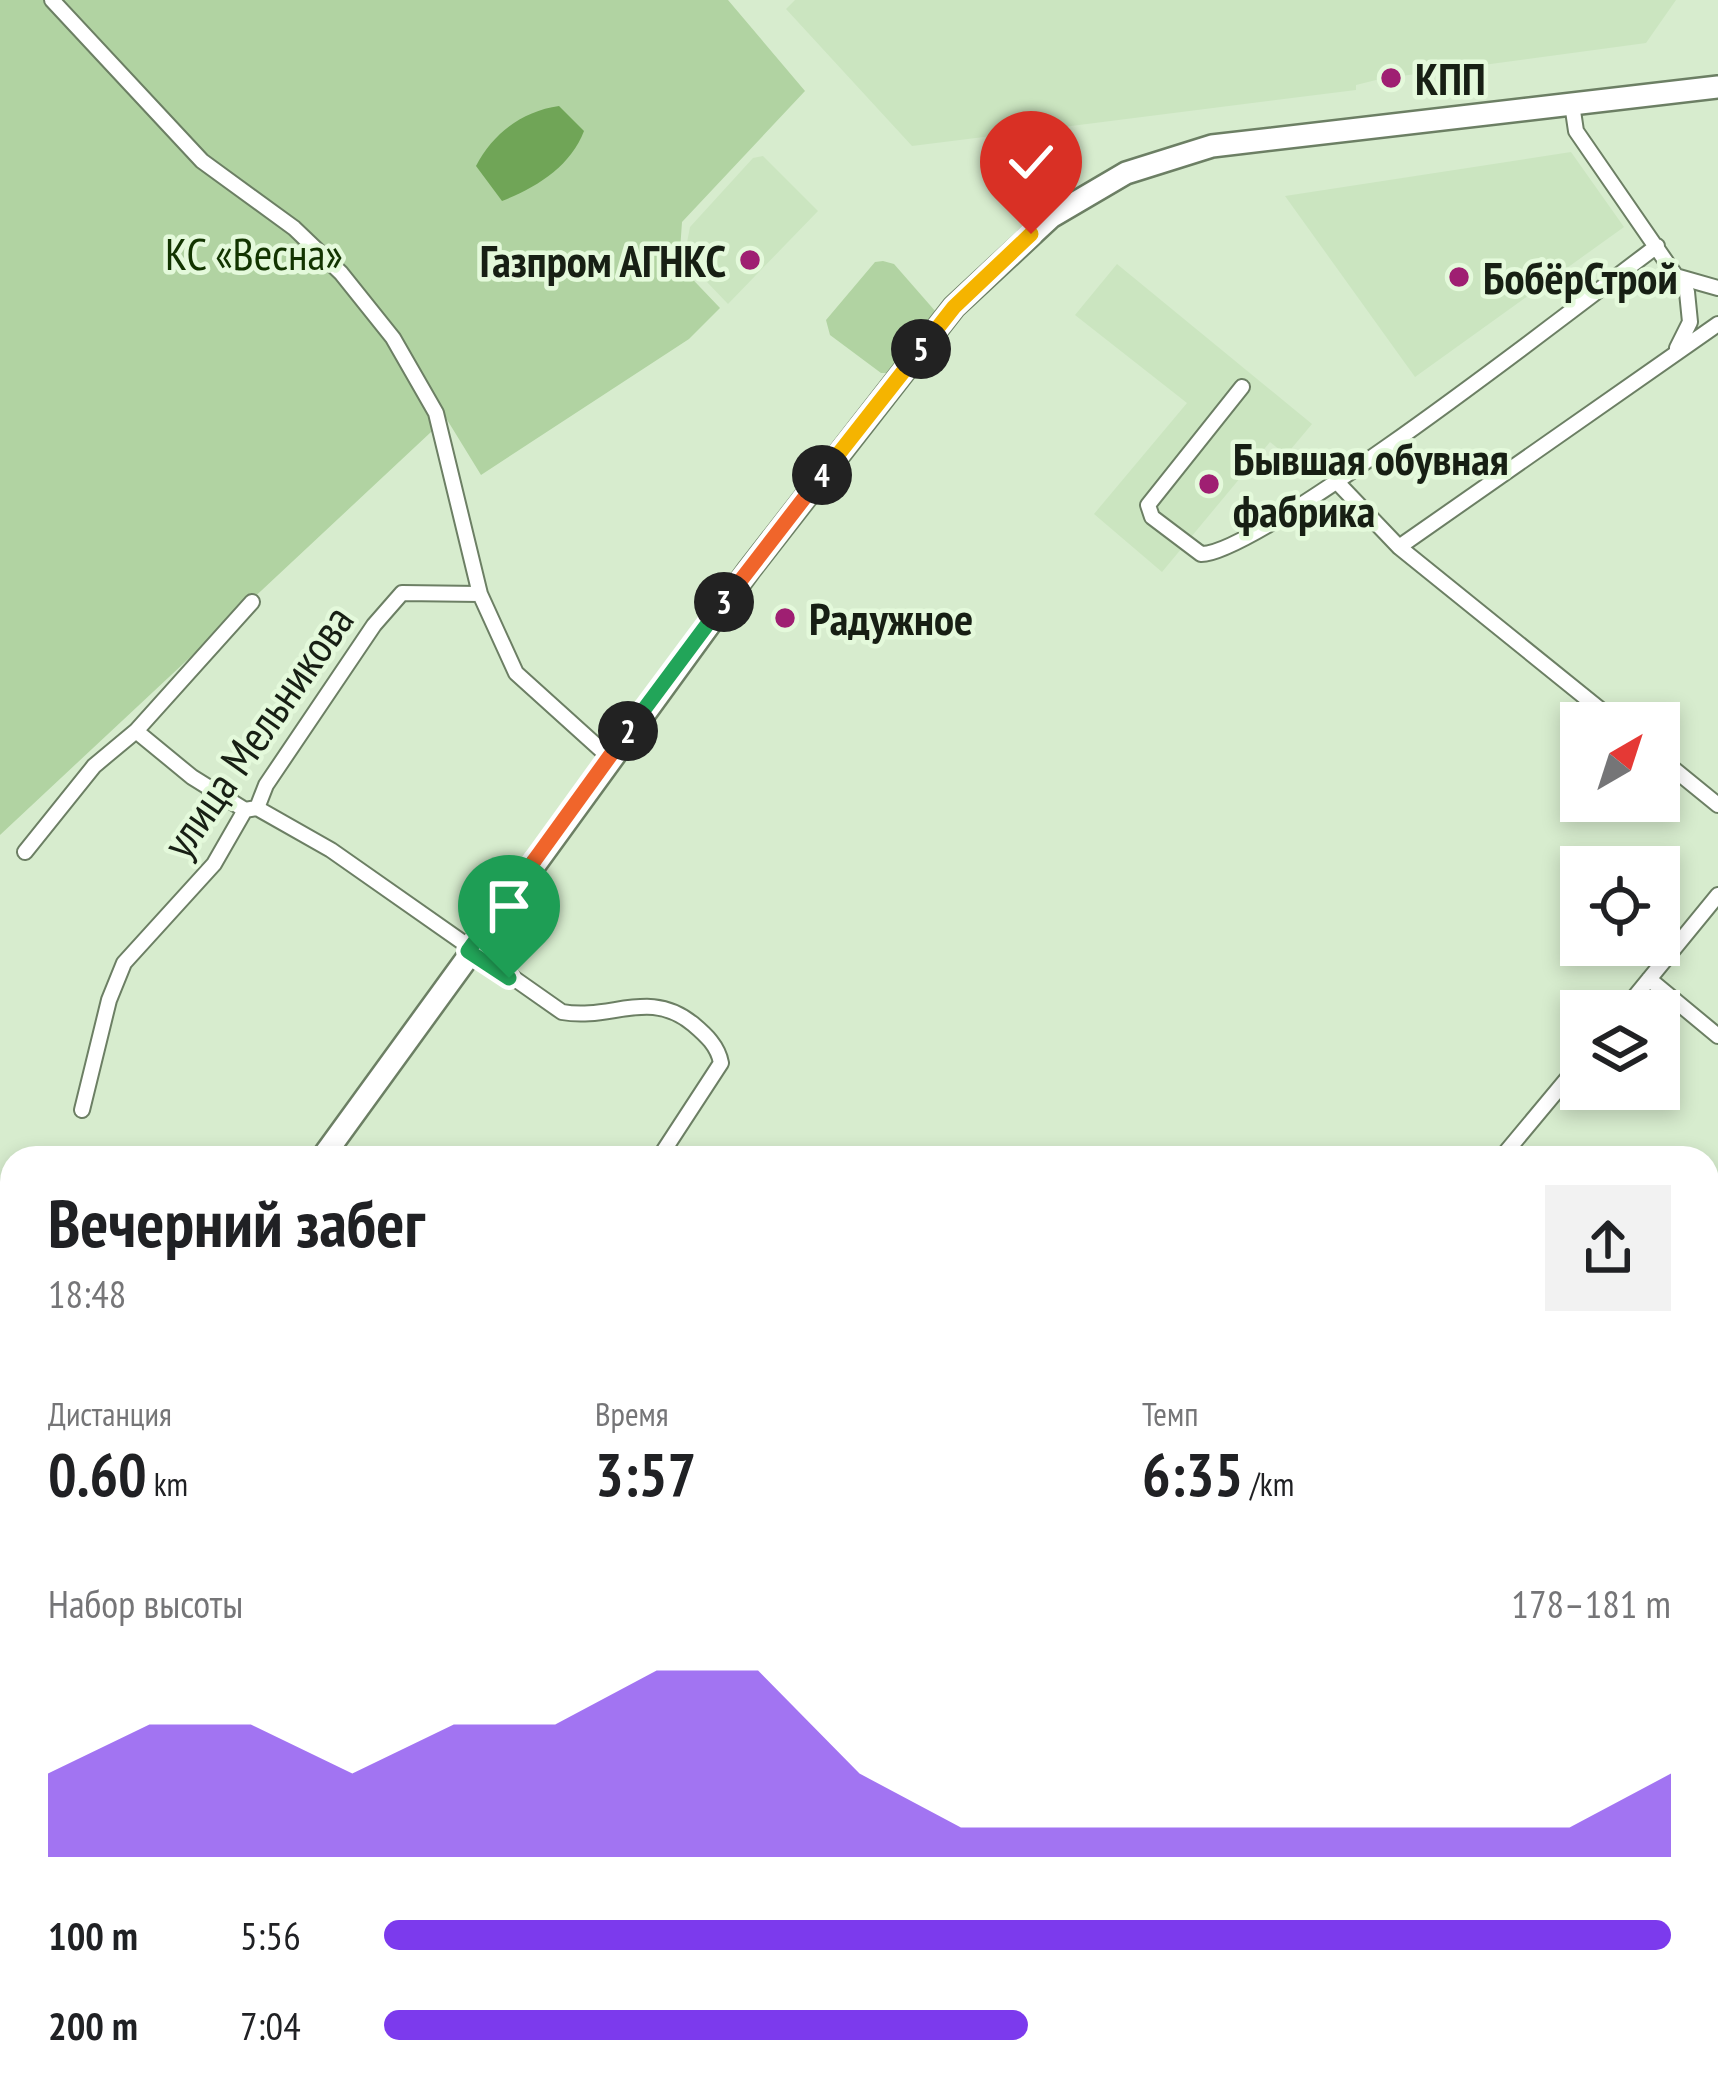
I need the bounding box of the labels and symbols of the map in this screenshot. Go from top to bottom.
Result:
place label: КПП [1415,49,1486,107]
marker: КПП [1378,65,1404,91]
pin [980,111,1082,234]
park label: КС «Весна» [165,224,343,282]
place label: Газпром АГНКС [480,231,726,289]
marker: Газпром АГНКС [737,247,763,273]
place label: БобёрСтрой [1483,248,1678,306]
marker: БобёрСтрой [1446,264,1472,290]
pin: 5 [891,319,951,379]
place label: Бывшая обувная фабрика [1233,429,1509,539]
pin: 4 [792,445,852,505]
marker: Бывшая обувная фабрика [1196,471,1222,497]
pin: 3 [694,572,754,632]
place label: Радужное [809,589,973,647]
street label: улица Мельникова [148,593,366,869]
marker: Радужное [772,605,798,631]
pin: 2 [598,701,658,761]
north arrow [1560,702,1680,822]
pin [458,855,560,978]

